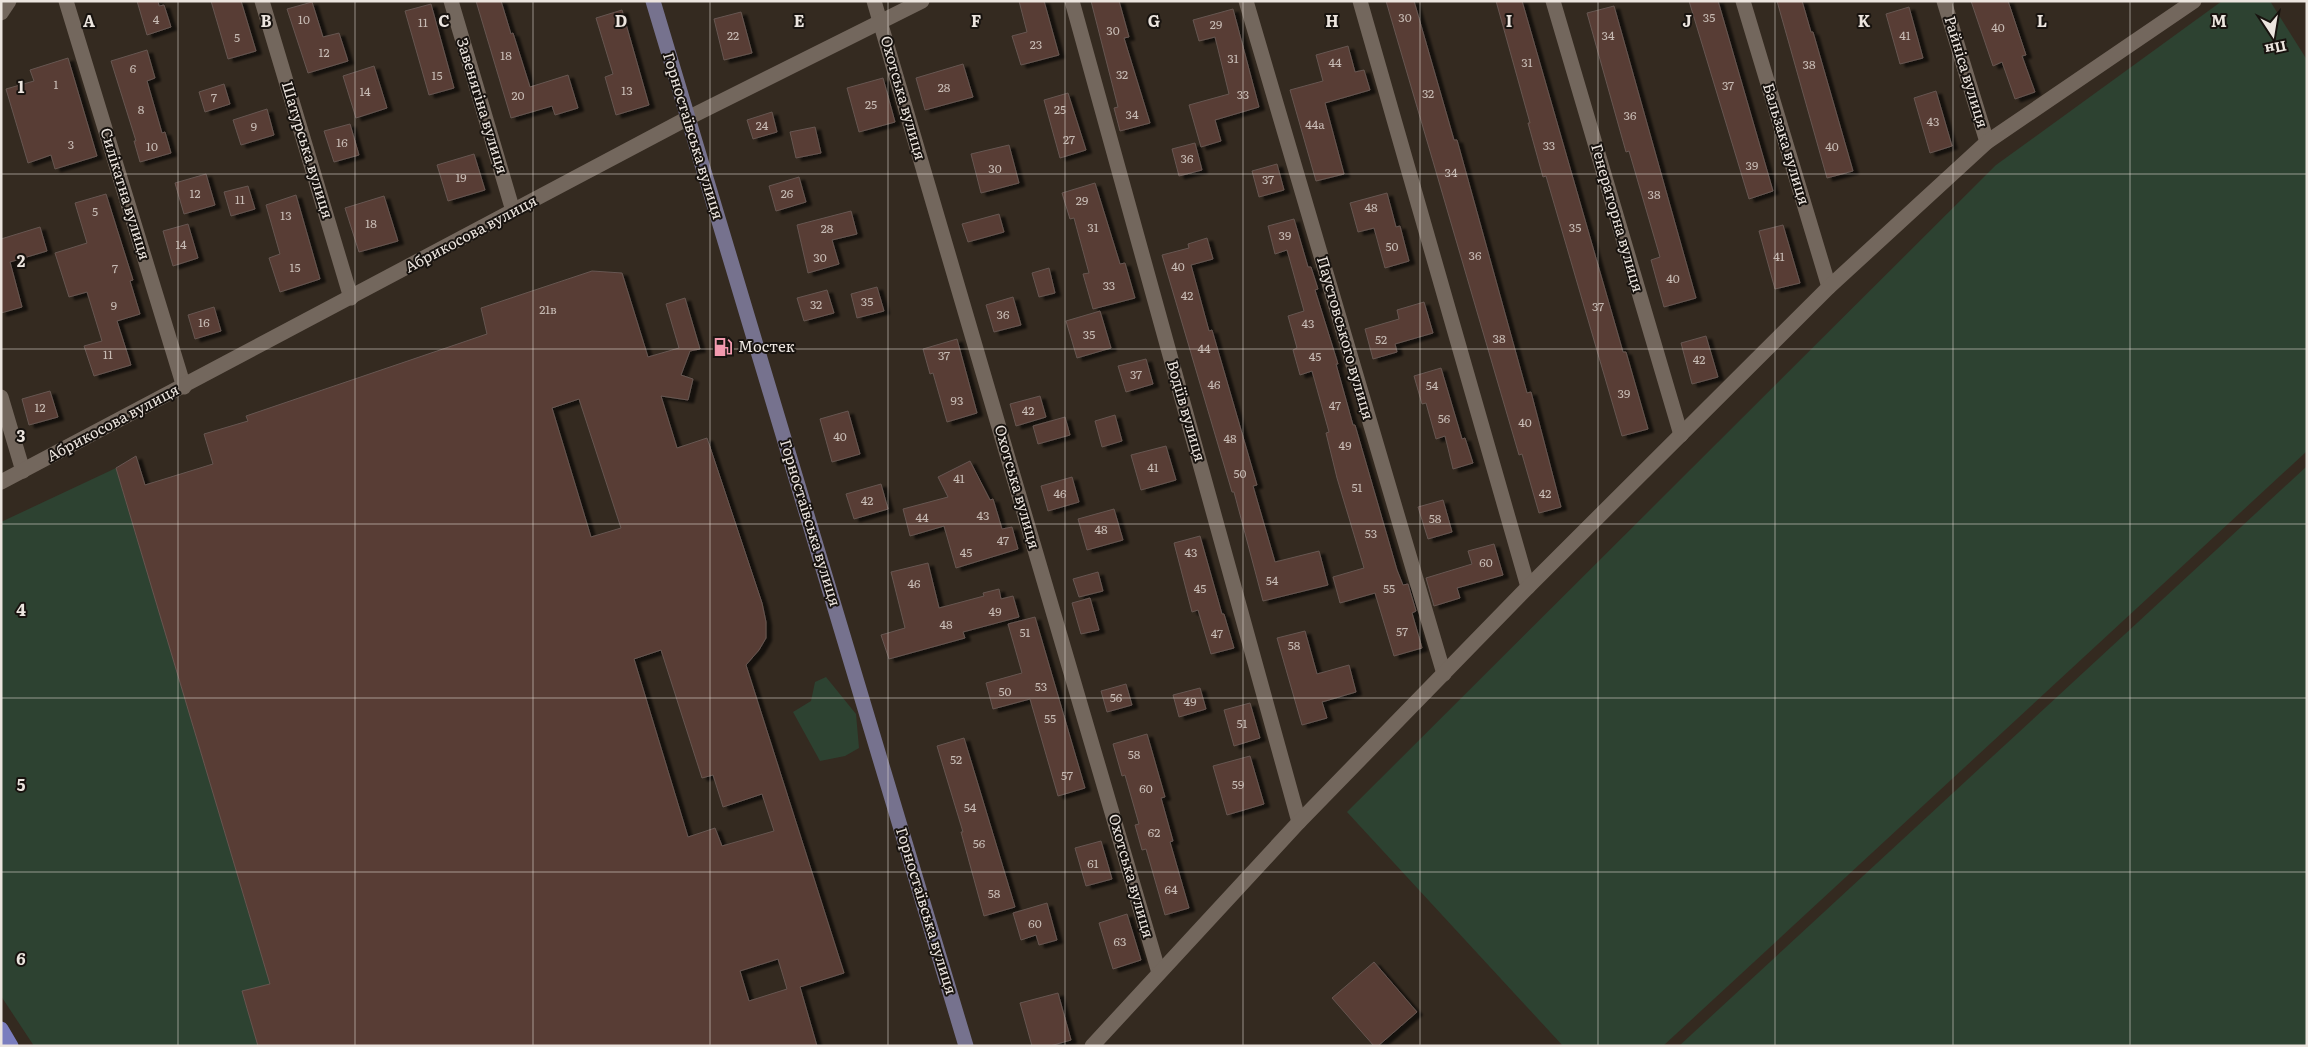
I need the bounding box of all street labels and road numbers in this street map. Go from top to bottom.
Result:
street label: Райніса вулиця [1939,13,1995,130]
street label: Охотська вулиця [876,33,933,162]
street label: Завенягіна вулиця [452,35,515,176]
street label: Горностаївська вулиця [658,49,731,222]
street label: Шатурська вулиця [277,78,340,221]
street label: Бальзака вулиця [1758,80,1817,207]
street label: Силікатна вулиця [95,125,157,262]
street label: Генераторна вулиця [1586,141,1651,295]
street label: Абрикосова вулиця [400,188,541,277]
street label: Паустовського вулиця [1312,253,1381,422]
street label: Водіїв вулиця [1162,357,1213,464]
street label: Абрикосова вулиця [42,377,183,466]
street label: Охотська вулиця [990,422,1047,551]
street label: Горностаївська вулиця [775,436,848,609]
street label: Охотська вулиця [1104,811,1161,940]
street label: Горностаївська вулиця [891,824,964,997]

